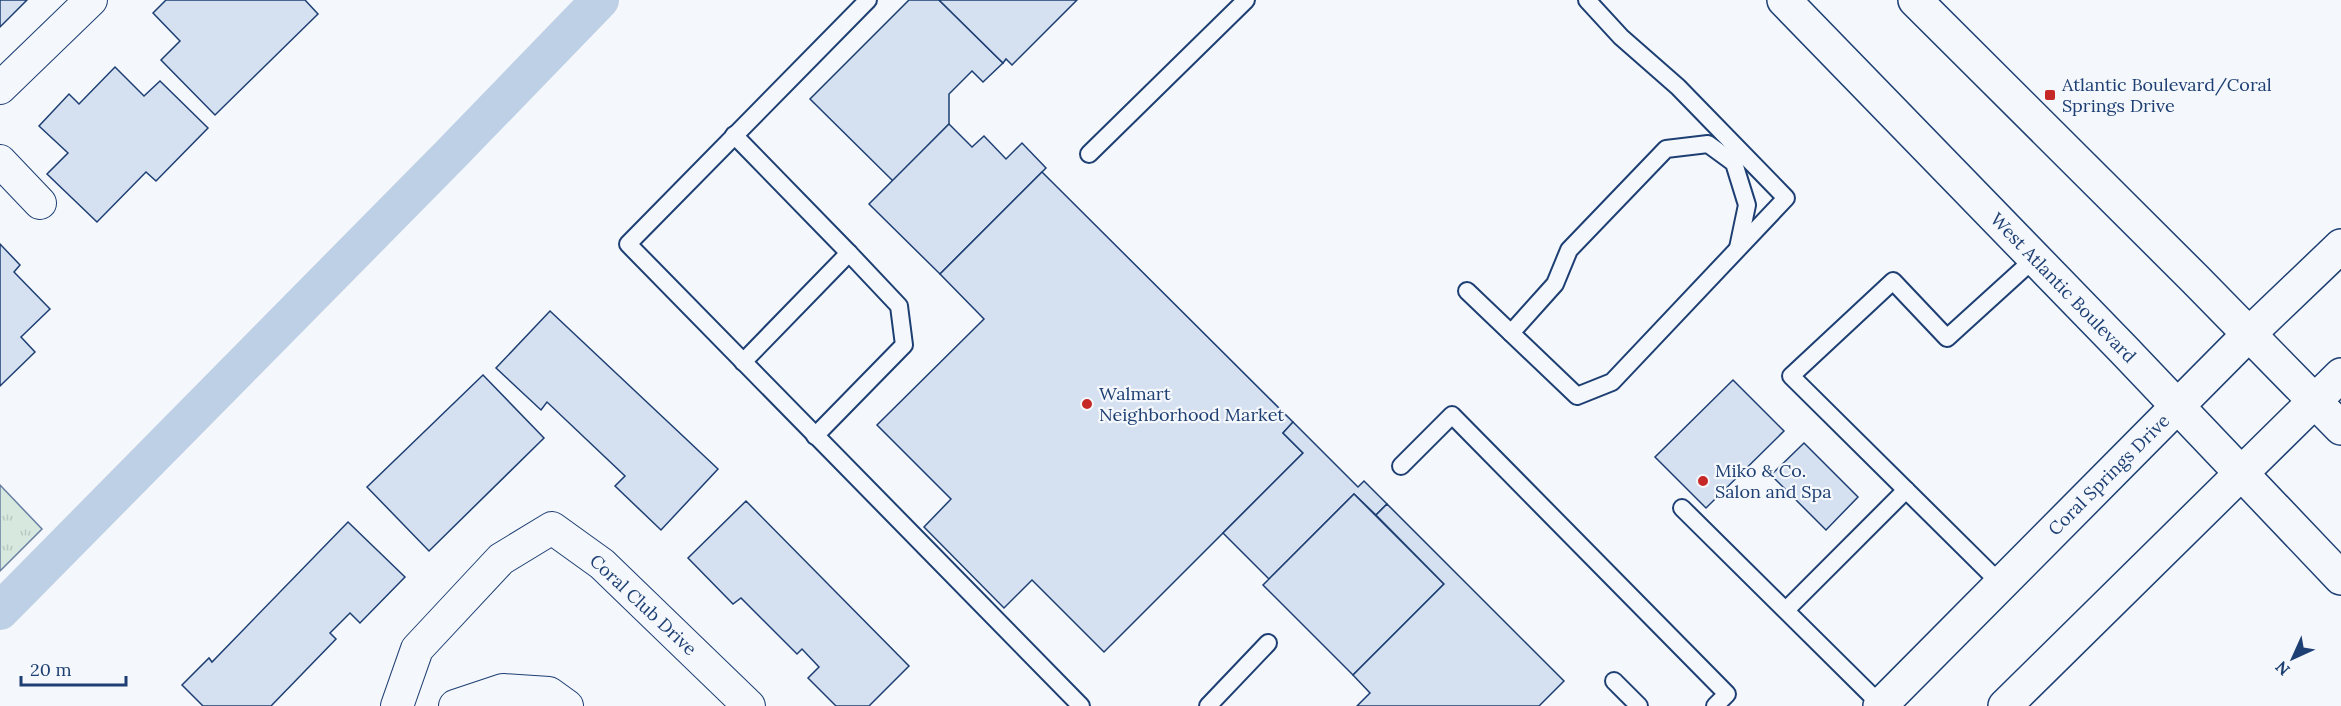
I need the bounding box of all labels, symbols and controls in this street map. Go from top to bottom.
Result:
place label: Atlantic Boulevard/Coral Springs Drive [2061,73,2272,117]
marker: Atlantic Boulevard/Coral Springs Drive [2043,88,2057,102]
street label: West Atlantic Boulevard [1986,208,2141,368]
place label: Walmart Neighborhood Market [1099,382,1284,426]
marker: Walmart Neighborhood Market [1080,397,1094,411]
street label: Coral Springs Drive [2043,409,2174,540]
place label: Miko & Co. Salon and Spa [1715,459,1831,503]
marker: Miko & Co. Salon and Spa [1696,474,1710,488]
street label: Coral Club Drive [585,549,702,660]
north arrow [2263,628,2323,688]
scale bar [21,649,126,687]
text: N [2271,657,2294,680]
text: 20 m [30,658,72,681]

